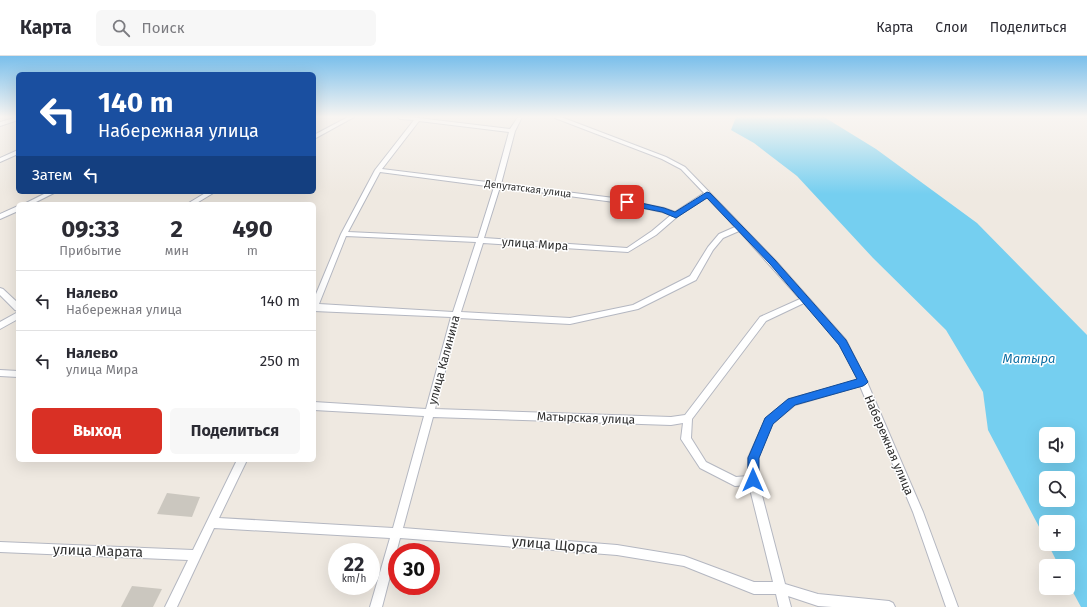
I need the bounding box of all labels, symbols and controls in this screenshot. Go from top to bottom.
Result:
search box [96,10,376,46]
text: Карта [20,16,72,39]
icon: search [110,17,132,39]
text: Поиск [142,19,184,37]
text: Карта [876,19,913,36]
text: Слои [935,19,968,36]
text: Поделиться [990,19,1067,36]
text: 140 m [98,86,174,119]
icon: left [32,88,84,140]
text: Набережная улица [98,120,259,142]
icon: left [80,164,102,186]
text: Затем [32,166,72,184]
street label: Депутатская улица [483,178,572,200]
pin [610,185,644,219]
icon: arrive [616,191,638,213]
text: 09:33 [61,215,120,243]
text: 2 [171,215,183,243]
text: 490 [232,215,273,243]
street label: улица Мира [501,235,569,253]
text: Прибытие [59,243,121,258]
text: мин [165,243,189,258]
text: m [247,243,258,258]
text: Налево [66,284,118,302]
icon: left [32,290,54,312]
text: 140 m [260,292,300,310]
text: Набережная улица [66,302,182,317]
street label: улица Калинина [425,314,463,406]
text: Налево [66,344,118,362]
icon: left [32,350,54,372]
water label: Матыра [1003,351,1055,366]
text: 250 m [260,352,300,370]
text: улица Мира [66,362,138,377]
street label: Набережная улица [862,393,916,497]
button: Выход [32,408,162,454]
button: Поделиться [170,408,300,454]
street label: Матырская улица [537,409,635,427]
map controls [1039,427,1075,595]
button: sound [1039,427,1075,463]
position arrow [732,459,774,501]
button: search [1039,471,1075,507]
button: + [1039,515,1075,551]
street label: улица Щорса [511,533,599,557]
street label: улица Марата [53,541,143,561]
speed limit sign: 30 [388,543,440,595]
text: 22 [344,552,364,576]
button: − [1039,559,1075,595]
text: km/h [342,573,366,585]

